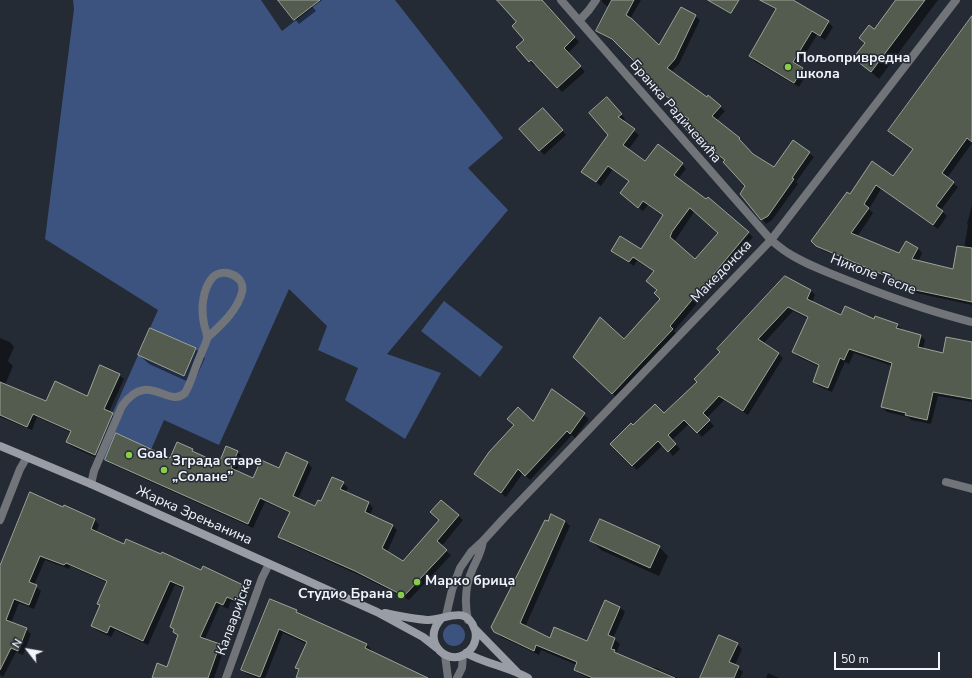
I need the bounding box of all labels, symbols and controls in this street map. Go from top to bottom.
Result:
place label: Пољопривредна школа [796,51,910,84]
street label: Бранка Радичевића [626,57,724,167]
marker: Пољопривредна школа [783,62,793,72]
street label: Македонска [688,237,756,307]
street label: Николе Тесле [828,251,918,299]
place label: Goal [137,447,167,463]
marker: Goal [124,450,134,460]
place label: Зграда старе „Солане” [172,454,262,486]
marker: Зграда старе „Солане” [159,465,169,475]
street label: Жарка Зрењанина [134,483,254,549]
place label: Марко брица [425,574,515,590]
street label: Калваријска [213,576,257,658]
marker: Марко брица [412,577,422,587]
place label: Студио Брана [298,587,393,603]
marker: Студио Брана [396,590,406,600]
north arrow [8,630,48,670]
text: N [9,636,26,651]
scale bar [836,644,942,670]
text: 50 m [841,651,869,667]

